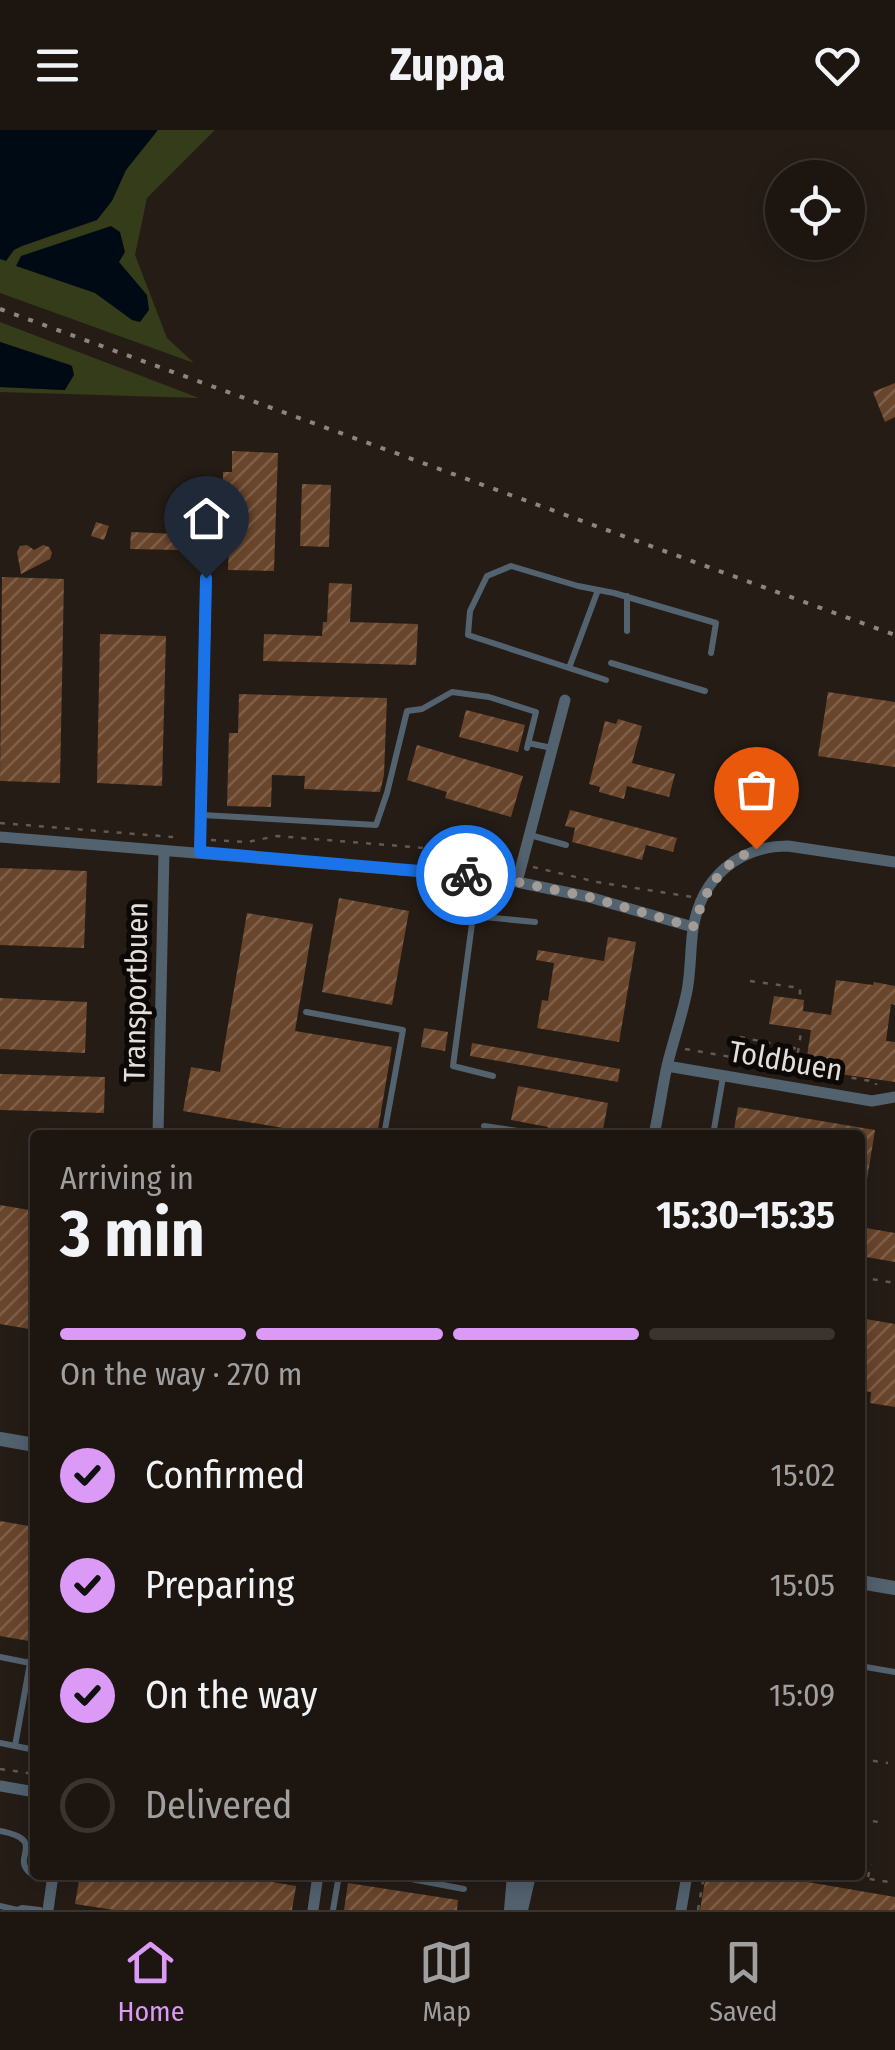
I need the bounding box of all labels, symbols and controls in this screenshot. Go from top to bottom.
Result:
icon: menu [30,38,85,93]
text: Zuppa [390,38,505,92]
icon: heart [810,38,865,93]
map controls [765,160,865,260]
button: locate [765,160,865,260]
pin [164,476,249,579]
icon: home [179,491,234,546]
pin [714,747,799,850]
icon: bag [729,762,784,817]
courier [416,825,516,925]
icon: bike [439,848,494,903]
street label: Transportbuen [116,902,156,1082]
street label: Toldbuen [727,1033,845,1089]
text: Arriving in [60,1159,194,1197]
text: 15:30–15:35 [656,1192,835,1238]
text: 3 min [60,1195,205,1273]
text: On the way · 270 m [60,1355,302,1393]
icon: check [60,1448,115,1503]
text: Confirmed [145,1452,305,1498]
text: 15:02 [771,1456,835,1494]
icon: check [60,1558,115,1613]
text: Preparing [145,1562,294,1608]
text: 15:05 [770,1566,835,1604]
icon: check [60,1668,115,1723]
text: On the way [145,1672,317,1718]
text: 15:09 [769,1676,835,1714]
text: Delivered [145,1782,292,1828]
tab: Home [117,1935,184,2028]
tab: Map [419,1935,474,2028]
tab: Saved [709,1935,778,2028]

